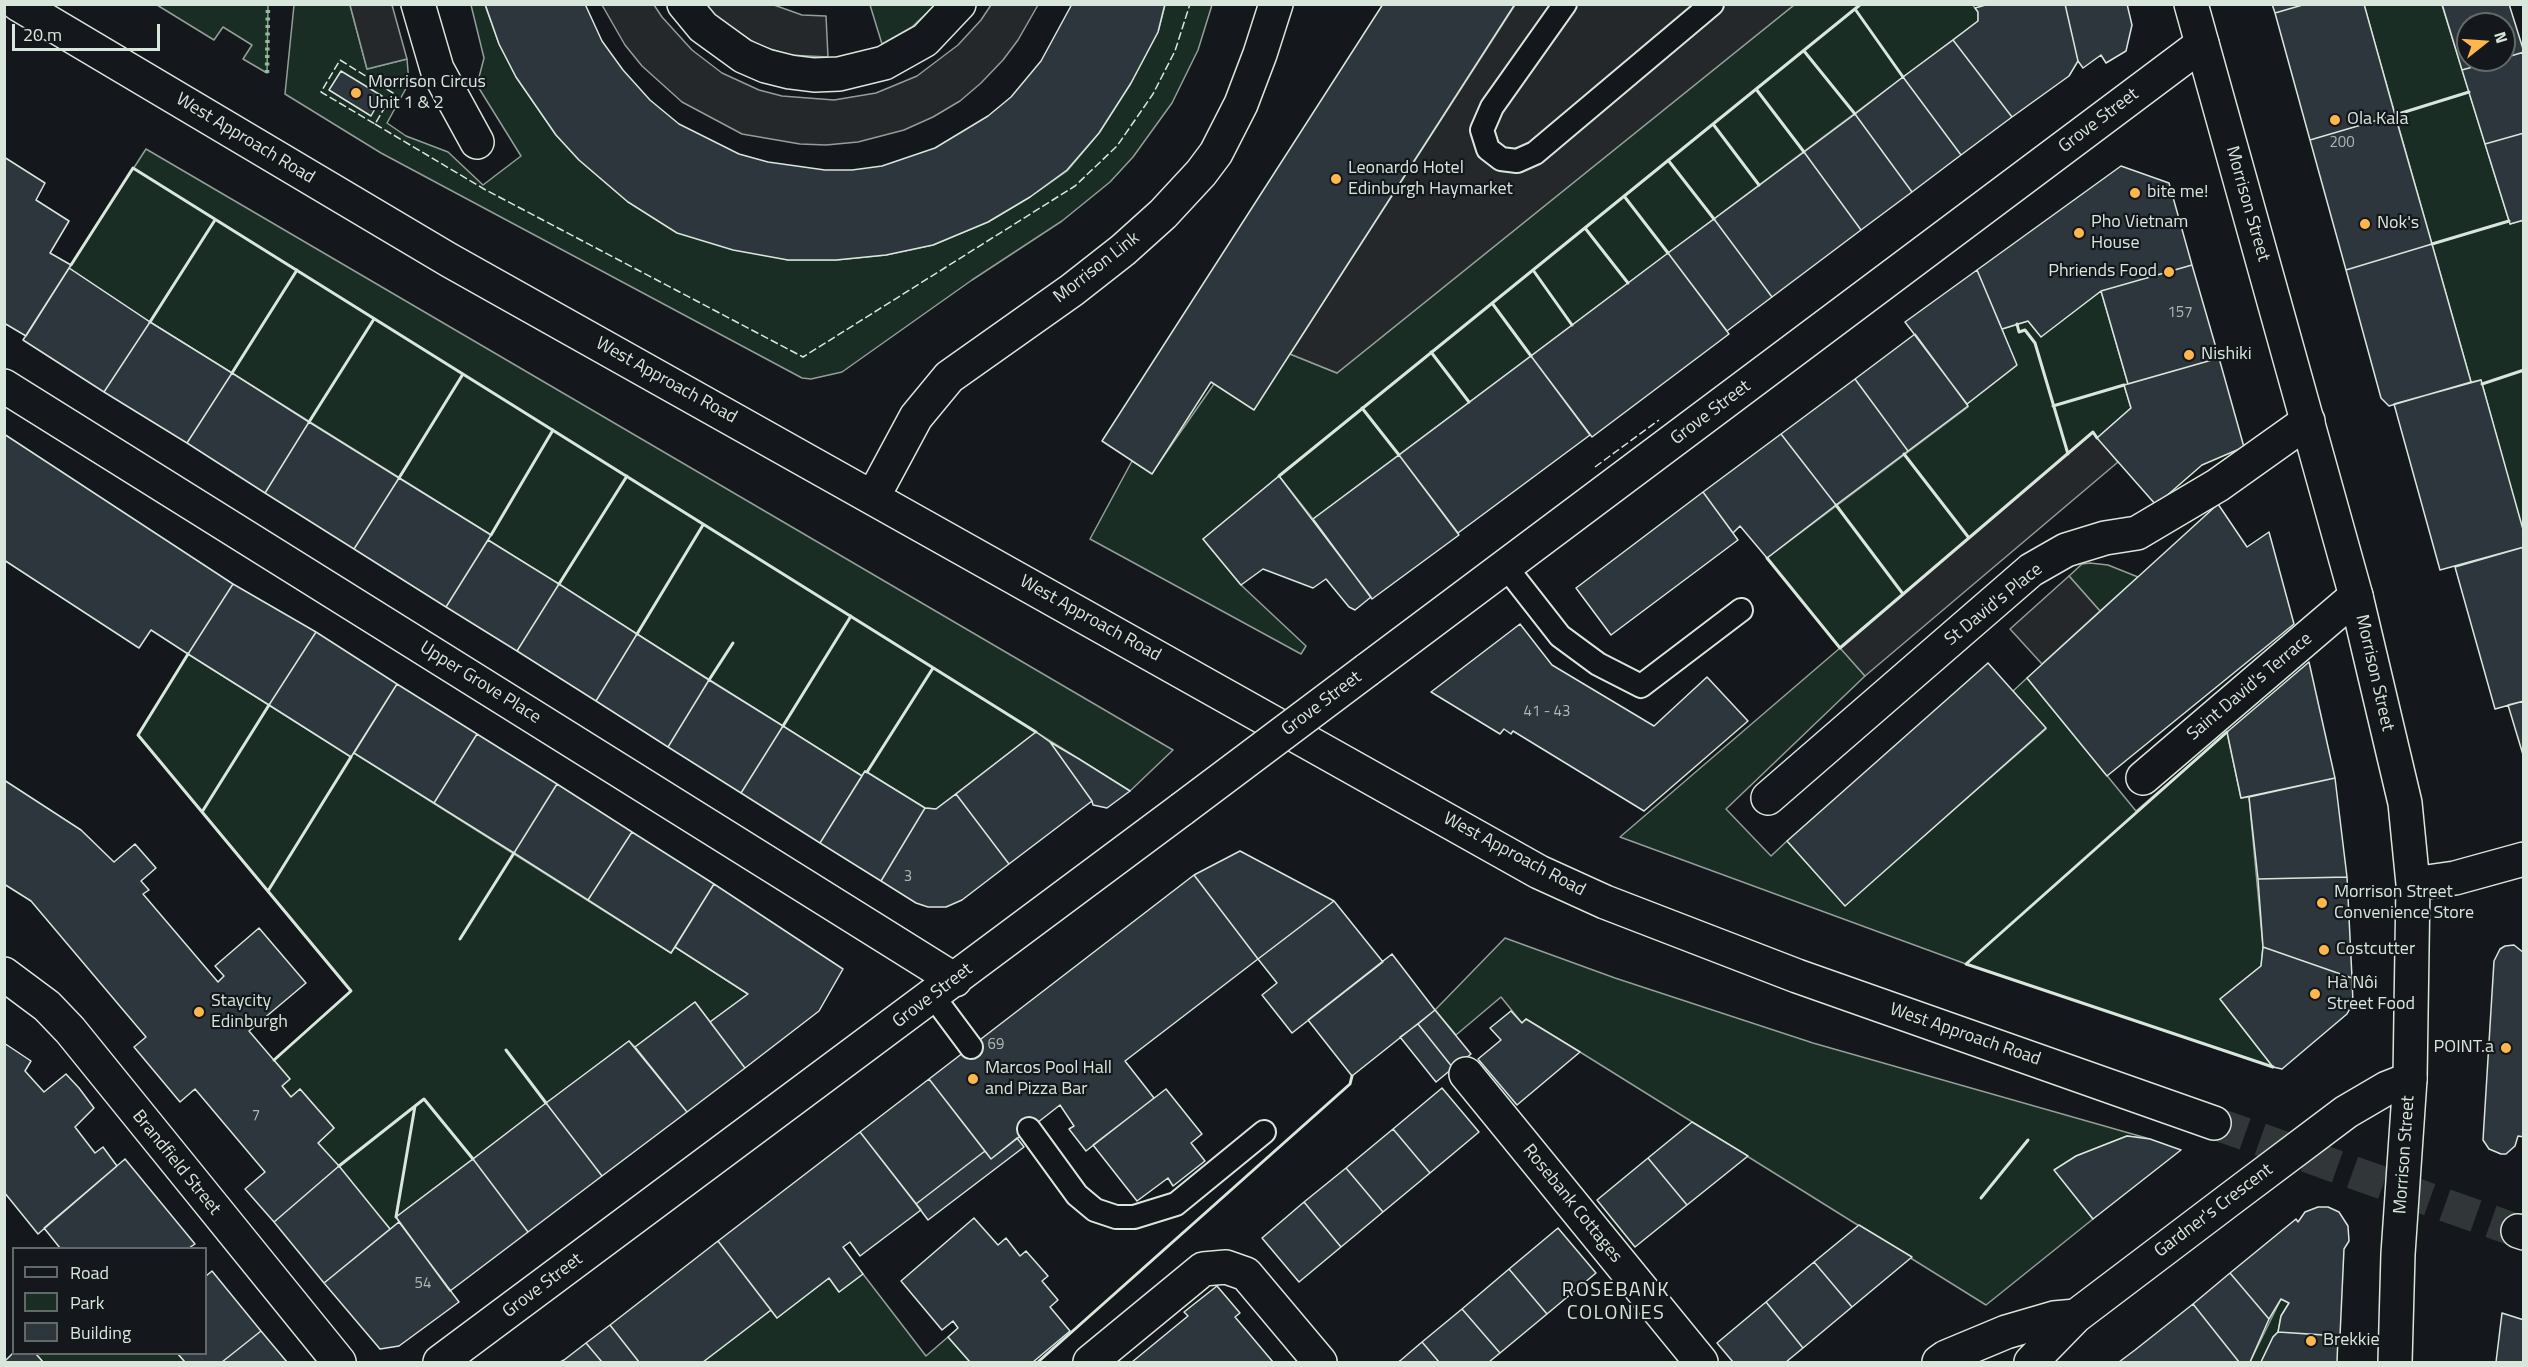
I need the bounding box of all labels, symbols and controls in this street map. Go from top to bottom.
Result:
scale bar [15,12,164,50]
north arrow [2456,12,2516,72]
text: 20 m [23,21,62,48]
text: N [2488,29,2514,46]
place label: Morrison Circus Unit 1 & 2 [368,72,486,115]
street label: Grove Street [2055,84,2143,158]
marker: Morrison Circus Unit 1 & 2 [349,86,363,100]
street label: West Approach Road [172,89,318,189]
place label: Ola Kala [2347,109,2408,131]
marker: Ola Kala [2328,113,2342,127]
house number: 200 [2329,134,2355,152]
street label: Morrison Street [2220,144,2274,264]
place label: Leonardo Hotel Edinburgh Haymarket [1348,158,1513,201]
marker: Leonardo Hotel Edinburgh Haymarket [1329,172,1343,186]
place label: bite me! [2147,182,2208,204]
marker: bite me! [2128,186,2142,200]
place label: Pho Vietnam House [2091,212,2188,254]
place label: Nok's [2377,213,2419,235]
marker: Nok's [2358,217,2372,231]
marker: Pho Vietnam House [2072,226,2086,240]
street label: Morrison Link [1050,228,1144,308]
place label: Phriends Food [2048,261,2157,283]
marker: Phriends Food [2162,265,2176,279]
house number: 157 [2167,304,2193,322]
street label: West Approach Road [592,333,740,429]
place label: Nishiki [2201,344,2252,366]
marker: Nishiki [2182,348,2196,362]
street label: Grove Street [1667,376,1755,450]
street label: St David's Place [1941,559,2047,651]
street label: West Approach Road [1016,571,1164,667]
street label: Morrison Street [2350,613,2398,733]
street label: Saint David's Terrace [2183,628,2317,746]
street label: Upper Grove Place [416,637,544,729]
street label: Grove Street [1278,667,1366,741]
house number: 41 - 43 [1524,703,1570,721]
street label: West Approach Road [1439,808,1589,902]
house number: 3 [904,868,912,886]
place label: Morrison Street Convenience Store [2334,882,2474,924]
marker: Morrison Street Convenience Store [2315,896,2329,910]
place label: Costcutter [2336,939,2415,961]
marker: Costcutter [2317,943,2331,957]
street label: Grove Street [889,959,977,1033]
place label: Hà Nôi Street Food [2327,973,2415,1016]
marker: Hà Nôi Street Food [2308,987,2322,1001]
place label: Staycity Edinburgh [211,991,288,1034]
street label: West Approach Road [1887,999,2043,1071]
marker: Staycity Edinburgh [192,1005,206,1019]
house number: 69 [988,1036,1004,1054]
place label: POINT.a [2434,1037,2494,1059]
marker: POINT.a [2499,1041,2513,1055]
place label: Marcos Pool Hall and Pizza Bar [985,1058,1112,1100]
marker: Marcos Pool Hall and Pizza Bar [966,1072,980,1086]
street label: Morrison Street [2390,1095,2420,1215]
street label: Brandfield Street [127,1106,225,1220]
house number: 7 [252,1107,260,1125]
street label: Rosebank Cottages [1518,1140,1626,1268]
street label: Gardner's Crescent [2151,1159,2277,1263]
legend [12,1247,207,1355]
street label: Grove Street [499,1249,587,1323]
text: Road [70,1259,109,1286]
house number: 54 [415,1275,431,1293]
district label: ROSEBANK COLONIES [1562,1279,1670,1326]
text: Park [70,1289,104,1316]
text: Building [70,1319,131,1346]
place label: Brekkie [2323,1330,2380,1352]
marker: Brekkie [2304,1334,2318,1348]

